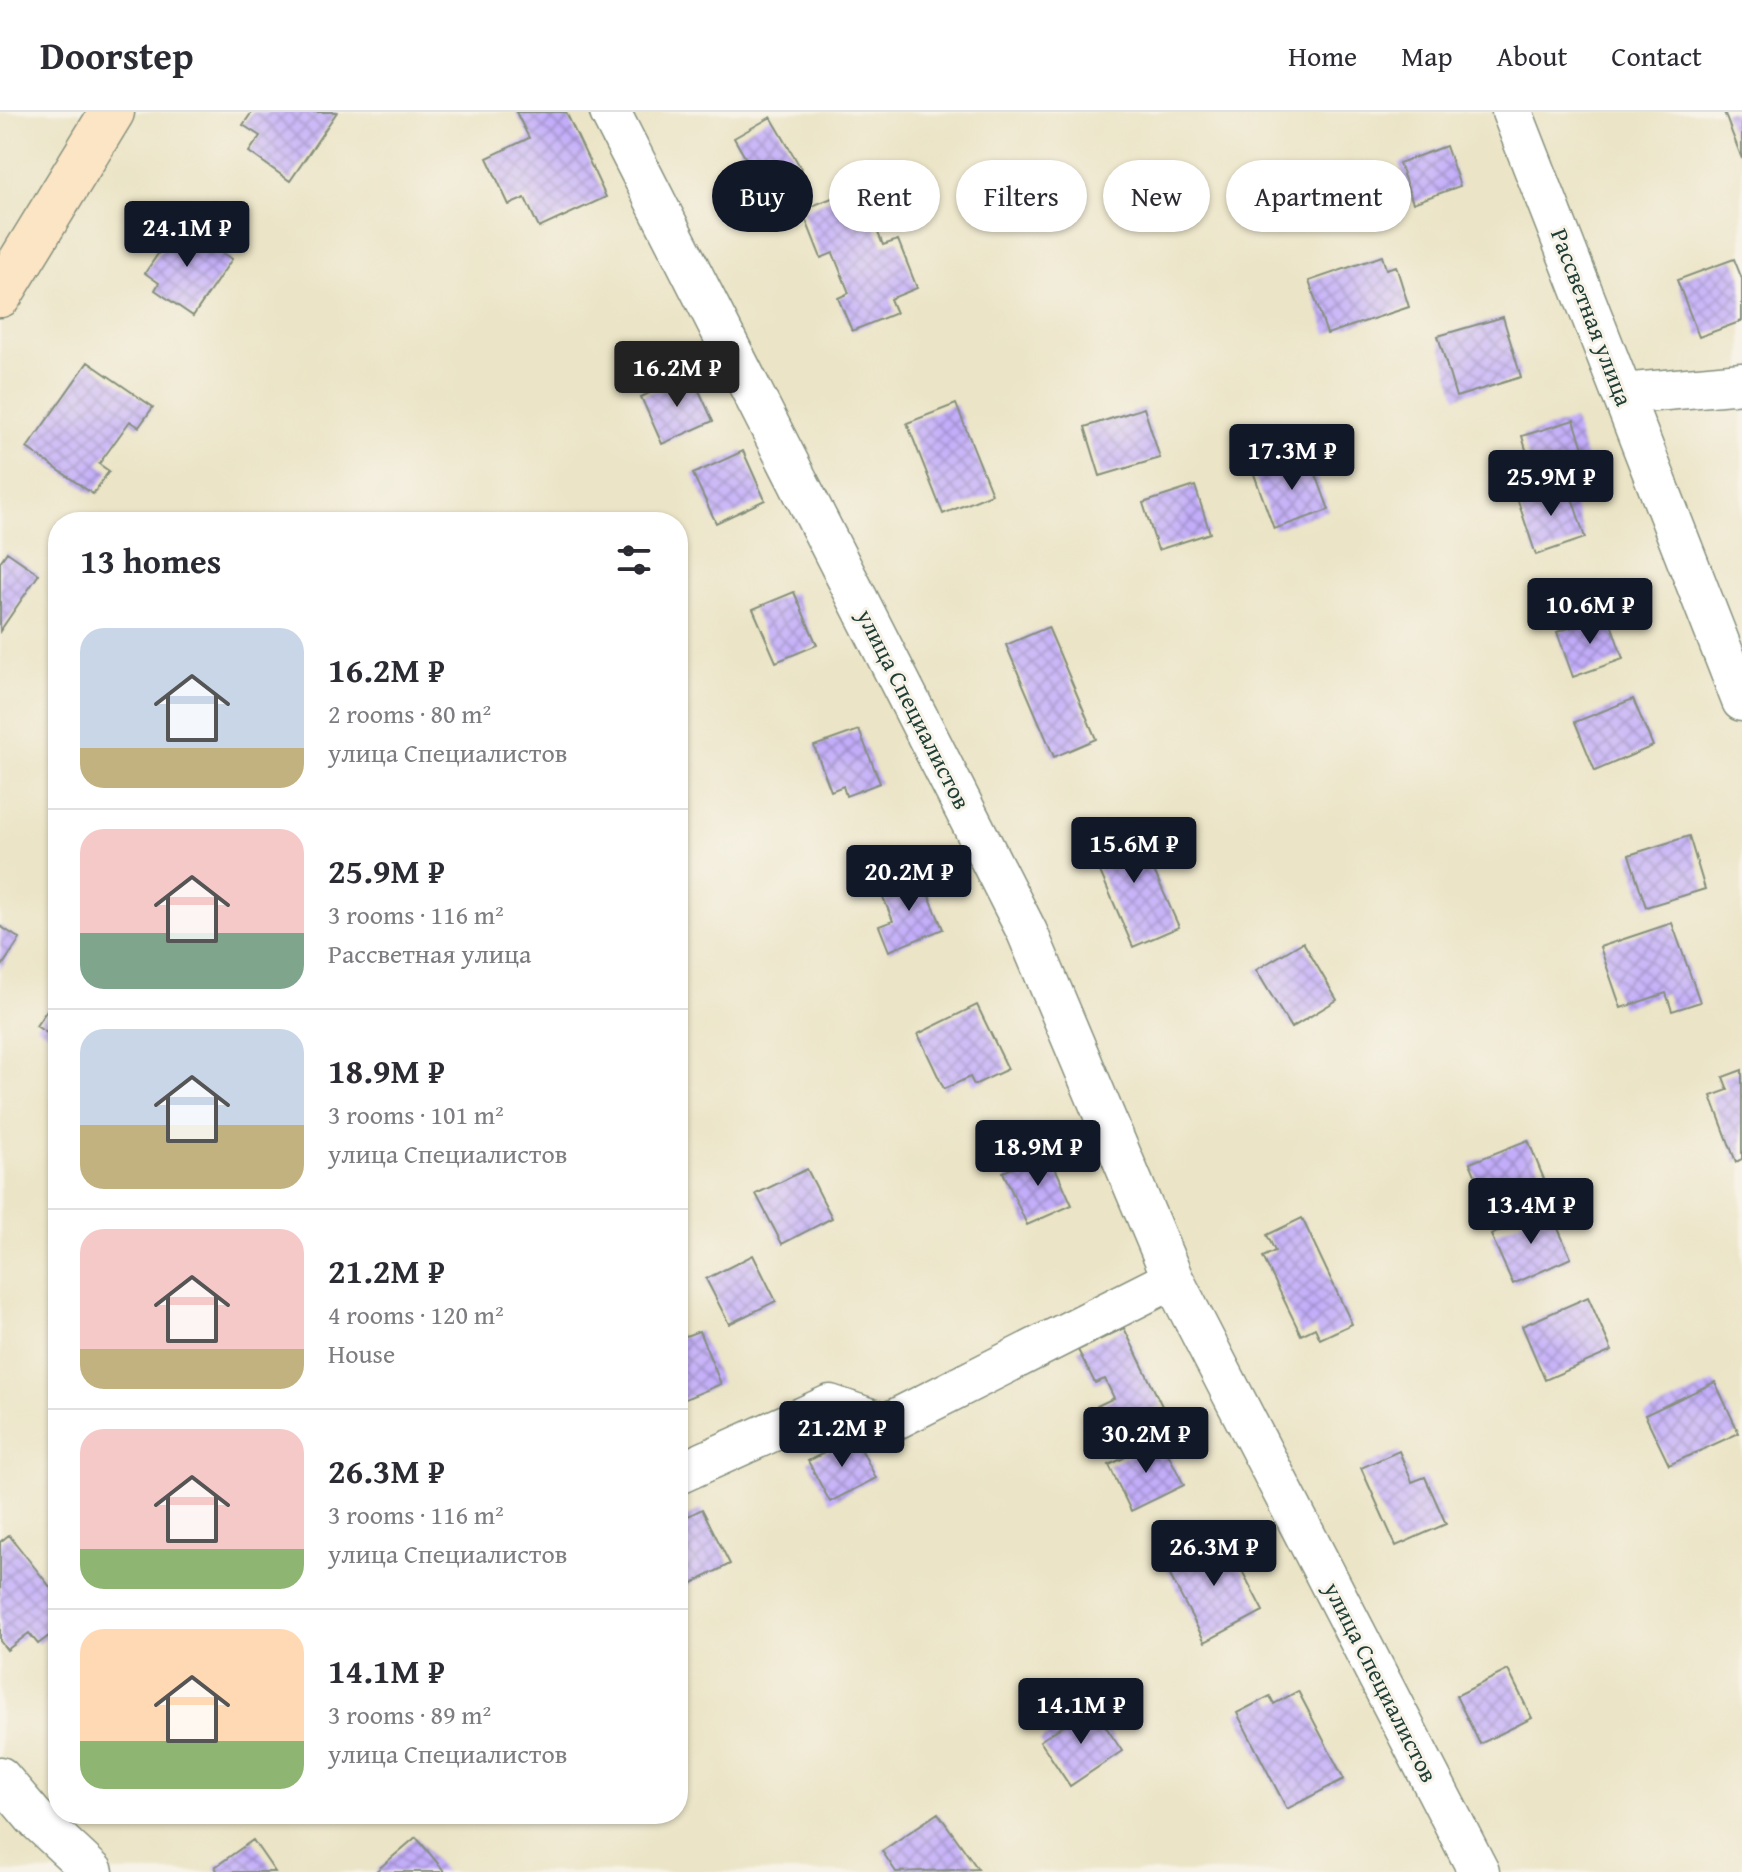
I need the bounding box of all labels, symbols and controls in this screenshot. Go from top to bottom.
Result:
text: Doorstep [40,27,194,83]
text: Home [1288,35,1357,76]
text: Map [1401,35,1453,76]
text: About [1497,35,1567,76]
text: Contact [1611,35,1702,76]
chip: Buy [712,160,813,232]
chip: Rent [829,160,940,232]
chip: Filters [956,160,1087,232]
chip: New [1103,160,1210,232]
chip: Apartment [1226,160,1411,232]
pin: 24.1M ₽ [113,201,261,269]
text: 24.1M ₽ [142,207,232,246]
street label: Рассветная улица [1542,223,1642,411]
pin: 16.2M ₽ [603,341,751,409]
text: 16.2M ₽ [632,347,722,386]
pin: 17.3M ₽ [1218,424,1366,492]
text: 17.3M ₽ [1247,430,1337,469]
pin: 25.9M ₽ [1477,450,1625,518]
text: 25.9M ₽ [1506,456,1596,495]
text: 13 homes [80,536,221,585]
icon: filters [612,538,656,582]
pin: 10.6M ₽ [1516,578,1664,646]
text: 10.6M ₽ [1545,584,1635,623]
street label: улица Специалистов [848,602,980,815]
text: 16.2M ₽ [328,645,445,694]
icon: home [144,660,240,756]
text: 2 rooms · 80 m² [328,694,491,733]
text: улица Специалистов [328,733,567,772]
pin: 15.6M ₽ [1060,817,1208,885]
text: 15.6M ₽ [1089,823,1179,862]
pin: 20.2M ₽ [835,845,983,913]
text: 25.9M ₽ [328,846,445,895]
text: 20.2M ₽ [864,851,954,890]
icon: home [144,861,240,957]
text: 3 rooms · 116 m² [328,895,504,934]
text: Рассветная улица [328,934,531,973]
text: 18.9M ₽ [328,1046,445,1095]
icon: home [144,1061,240,1157]
text: 3 rooms · 101 m² [328,1095,504,1134]
pin: 18.9M ₽ [964,1120,1112,1188]
text: 18.9M ₽ [993,1126,1083,1165]
text: улица Специалистов [328,1134,567,1173]
pin: 13.4M ₽ [1457,1178,1605,1246]
text: 13.4M ₽ [1486,1184,1576,1223]
text: 21.2M ₽ [328,1246,445,1295]
icon: home [144,1261,240,1357]
text: 4 rooms · 120 m² [328,1295,504,1334]
text: House [328,1334,395,1373]
pin: 21.2M ₽ [768,1401,916,1469]
text: 21.2M ₽ [797,1407,887,1446]
pin: 30.2M ₽ [1072,1407,1220,1475]
text: 30.2M ₽ [1101,1413,1191,1452]
text: 26.3M ₽ [328,1446,445,1495]
icon: home [144,1461,240,1557]
text: 3 rooms · 116 m² [328,1495,504,1534]
pin: 26.3M ₽ [1140,1520,1288,1588]
text: 26.3M ₽ [1169,1526,1259,1565]
text: улица Специалистов [328,1534,567,1573]
street label: улица Специалистов [1315,1575,1447,1788]
text: 14.1M ₽ [328,1646,445,1695]
icon: home [144,1661,240,1757]
pin: 14.1M ₽ [1007,1678,1155,1746]
text: 14.1M ₽ [1036,1684,1126,1723]
text: 3 rooms · 89 m² [328,1695,491,1734]
text: улица Специалистов [328,1734,567,1773]

